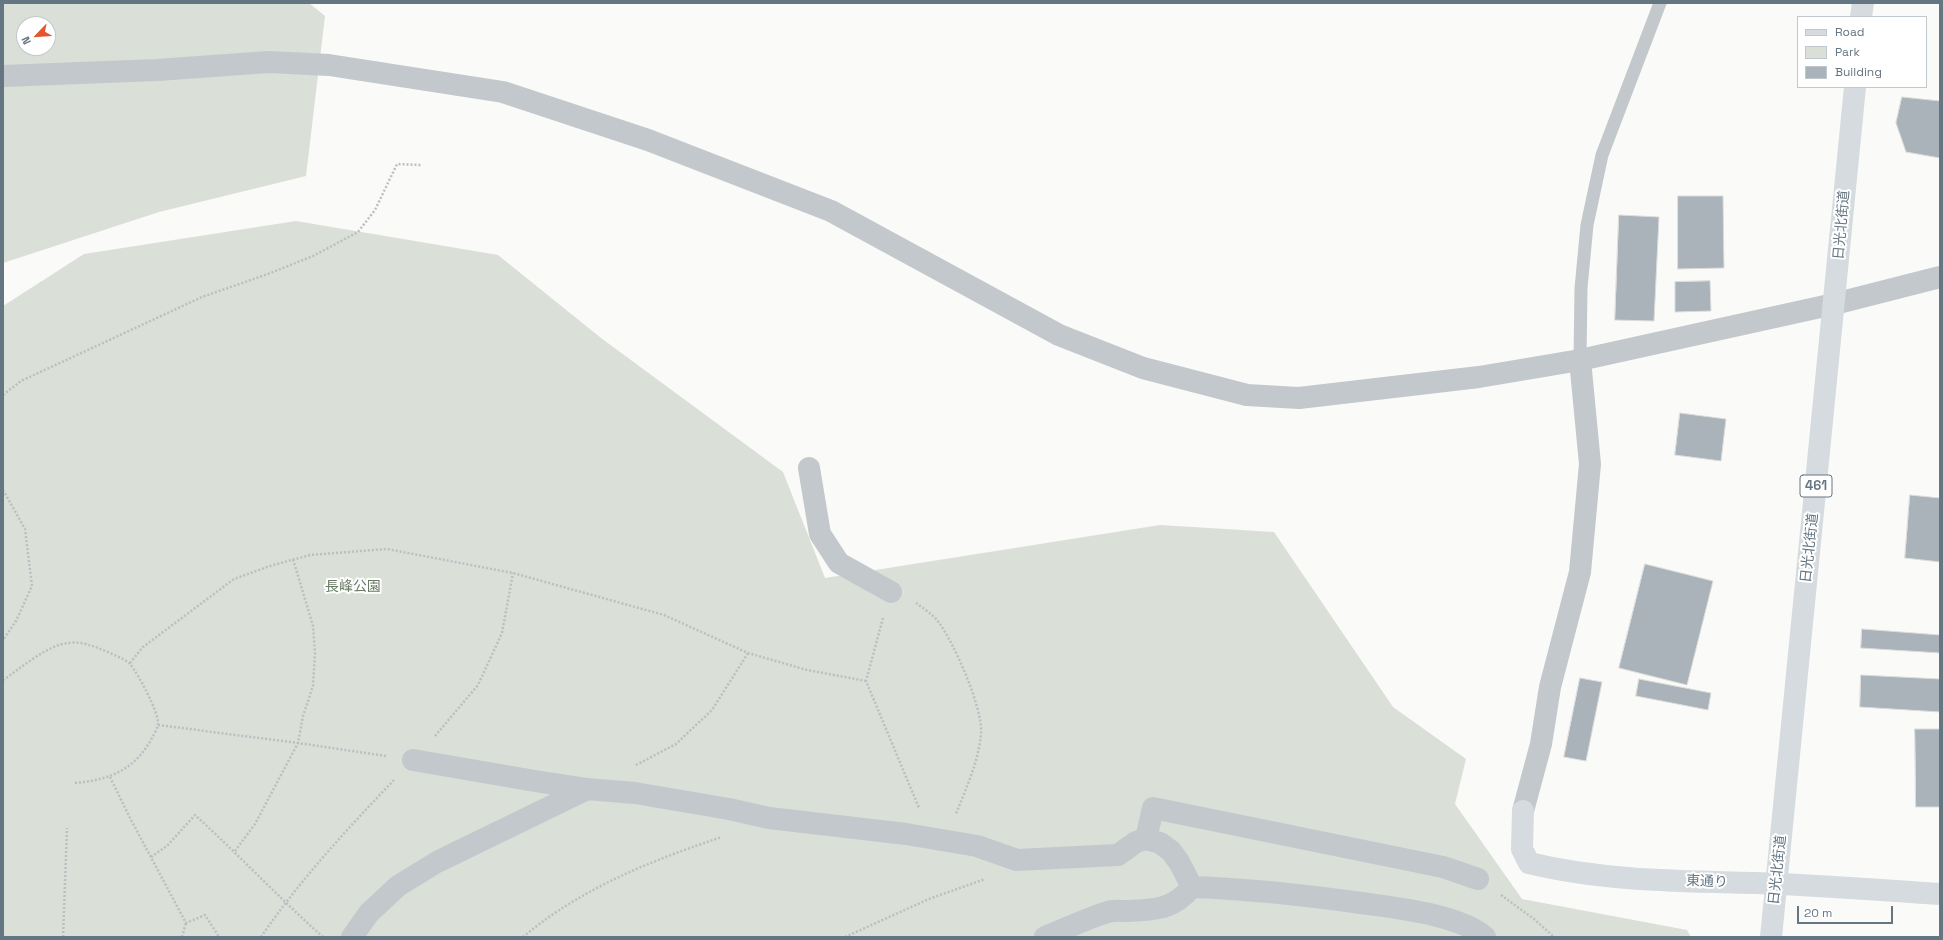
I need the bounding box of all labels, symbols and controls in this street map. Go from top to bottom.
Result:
north arrow [16,16,56,56]
legend [1797,16,1927,88]
text: Road [1835,24,1864,40]
text: N [18,34,34,47]
text: Park [1835,44,1860,60]
text: Building [1835,64,1882,80]
street label: 日光北街道 [1831,189,1853,261]
road number: 461 [1800,475,1832,497]
street label: 日光北街道 [1798,512,1822,584]
park label: 長峰公園 [325,579,381,595]
street label: 日光北街道 [1766,834,1790,906]
street label: 東通り [1686,873,1728,891]
scale bar [1799,898,1895,924]
text: 20 m [1804,905,1832,921]

